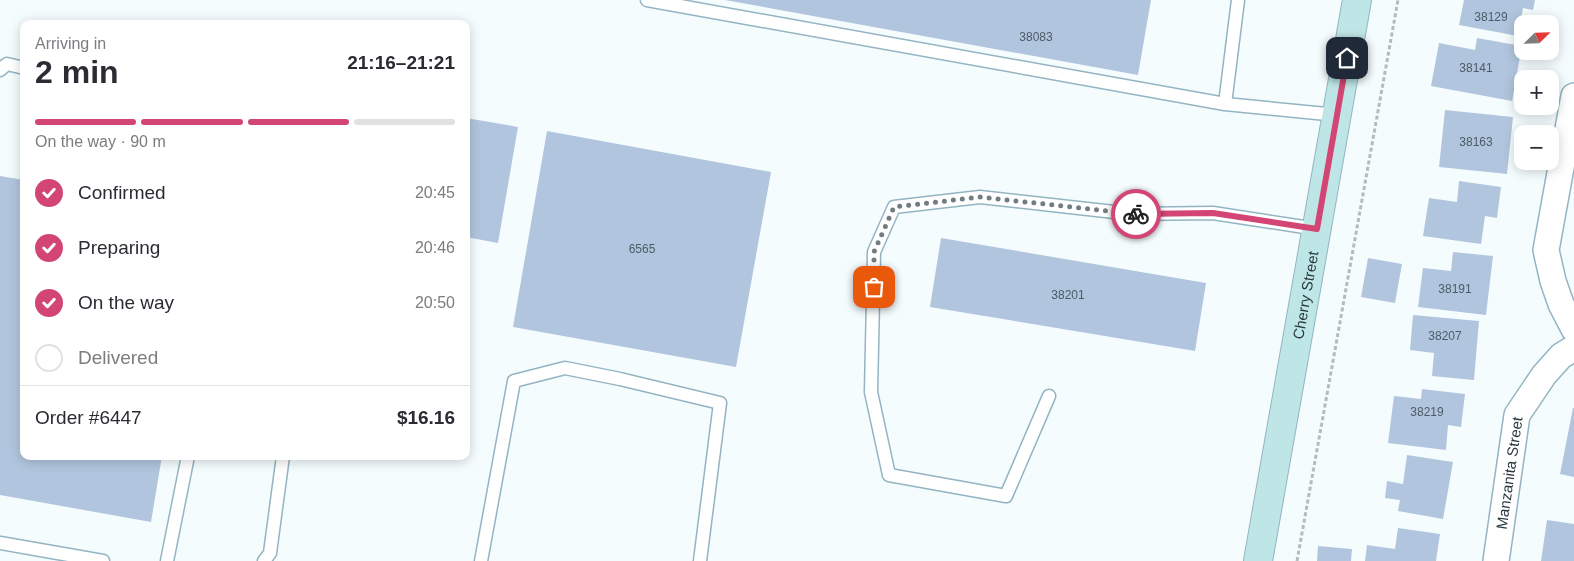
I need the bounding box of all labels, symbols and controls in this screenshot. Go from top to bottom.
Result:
house number: 38129 [1474,10,1508,24]
north arrow [1514,15,1559,60]
map controls [1514,15,1559,170]
house number: 38083 [1019,30,1053,44]
text: Arriving in [35,35,106,52]
pin [1326,37,1368,79]
icon: home [1333,44,1361,72]
text: 21:16–21:21 [347,52,455,73]
text: 2 min [35,54,119,90]
house number: 38141 [1459,61,1493,75]
button: + [1514,70,1559,115]
button: − [1514,125,1559,170]
text: On the way · 90 m [35,133,166,150]
house number: 38163 [1459,135,1493,149]
icon: check [35,179,63,207]
text: Confirmed [78,182,166,203]
text: 20:45 [415,184,455,201]
courier [1111,189,1161,239]
icon: bike [1122,200,1150,228]
icon: check [35,234,63,262]
text: Preparing [78,237,160,258]
text: 20:46 [415,239,455,256]
house number: 6565 [629,242,656,256]
street label: Cherry Street [1289,249,1321,341]
pin [853,266,895,308]
icon: bag [860,273,888,301]
house number: 38191 [1438,282,1472,296]
house number: 38201 [1051,288,1085,302]
icon: check [35,289,63,317]
text: On the way [78,292,174,313]
text: 20:50 [415,294,455,311]
house number: 38207 [1428,329,1462,343]
text: Delivered [78,347,158,368]
house number: 38219 [1410,405,1444,419]
text: Order #6447 [35,407,142,428]
text: $16.16 [397,407,455,428]
street label: Manzanita Street [1492,415,1525,530]

